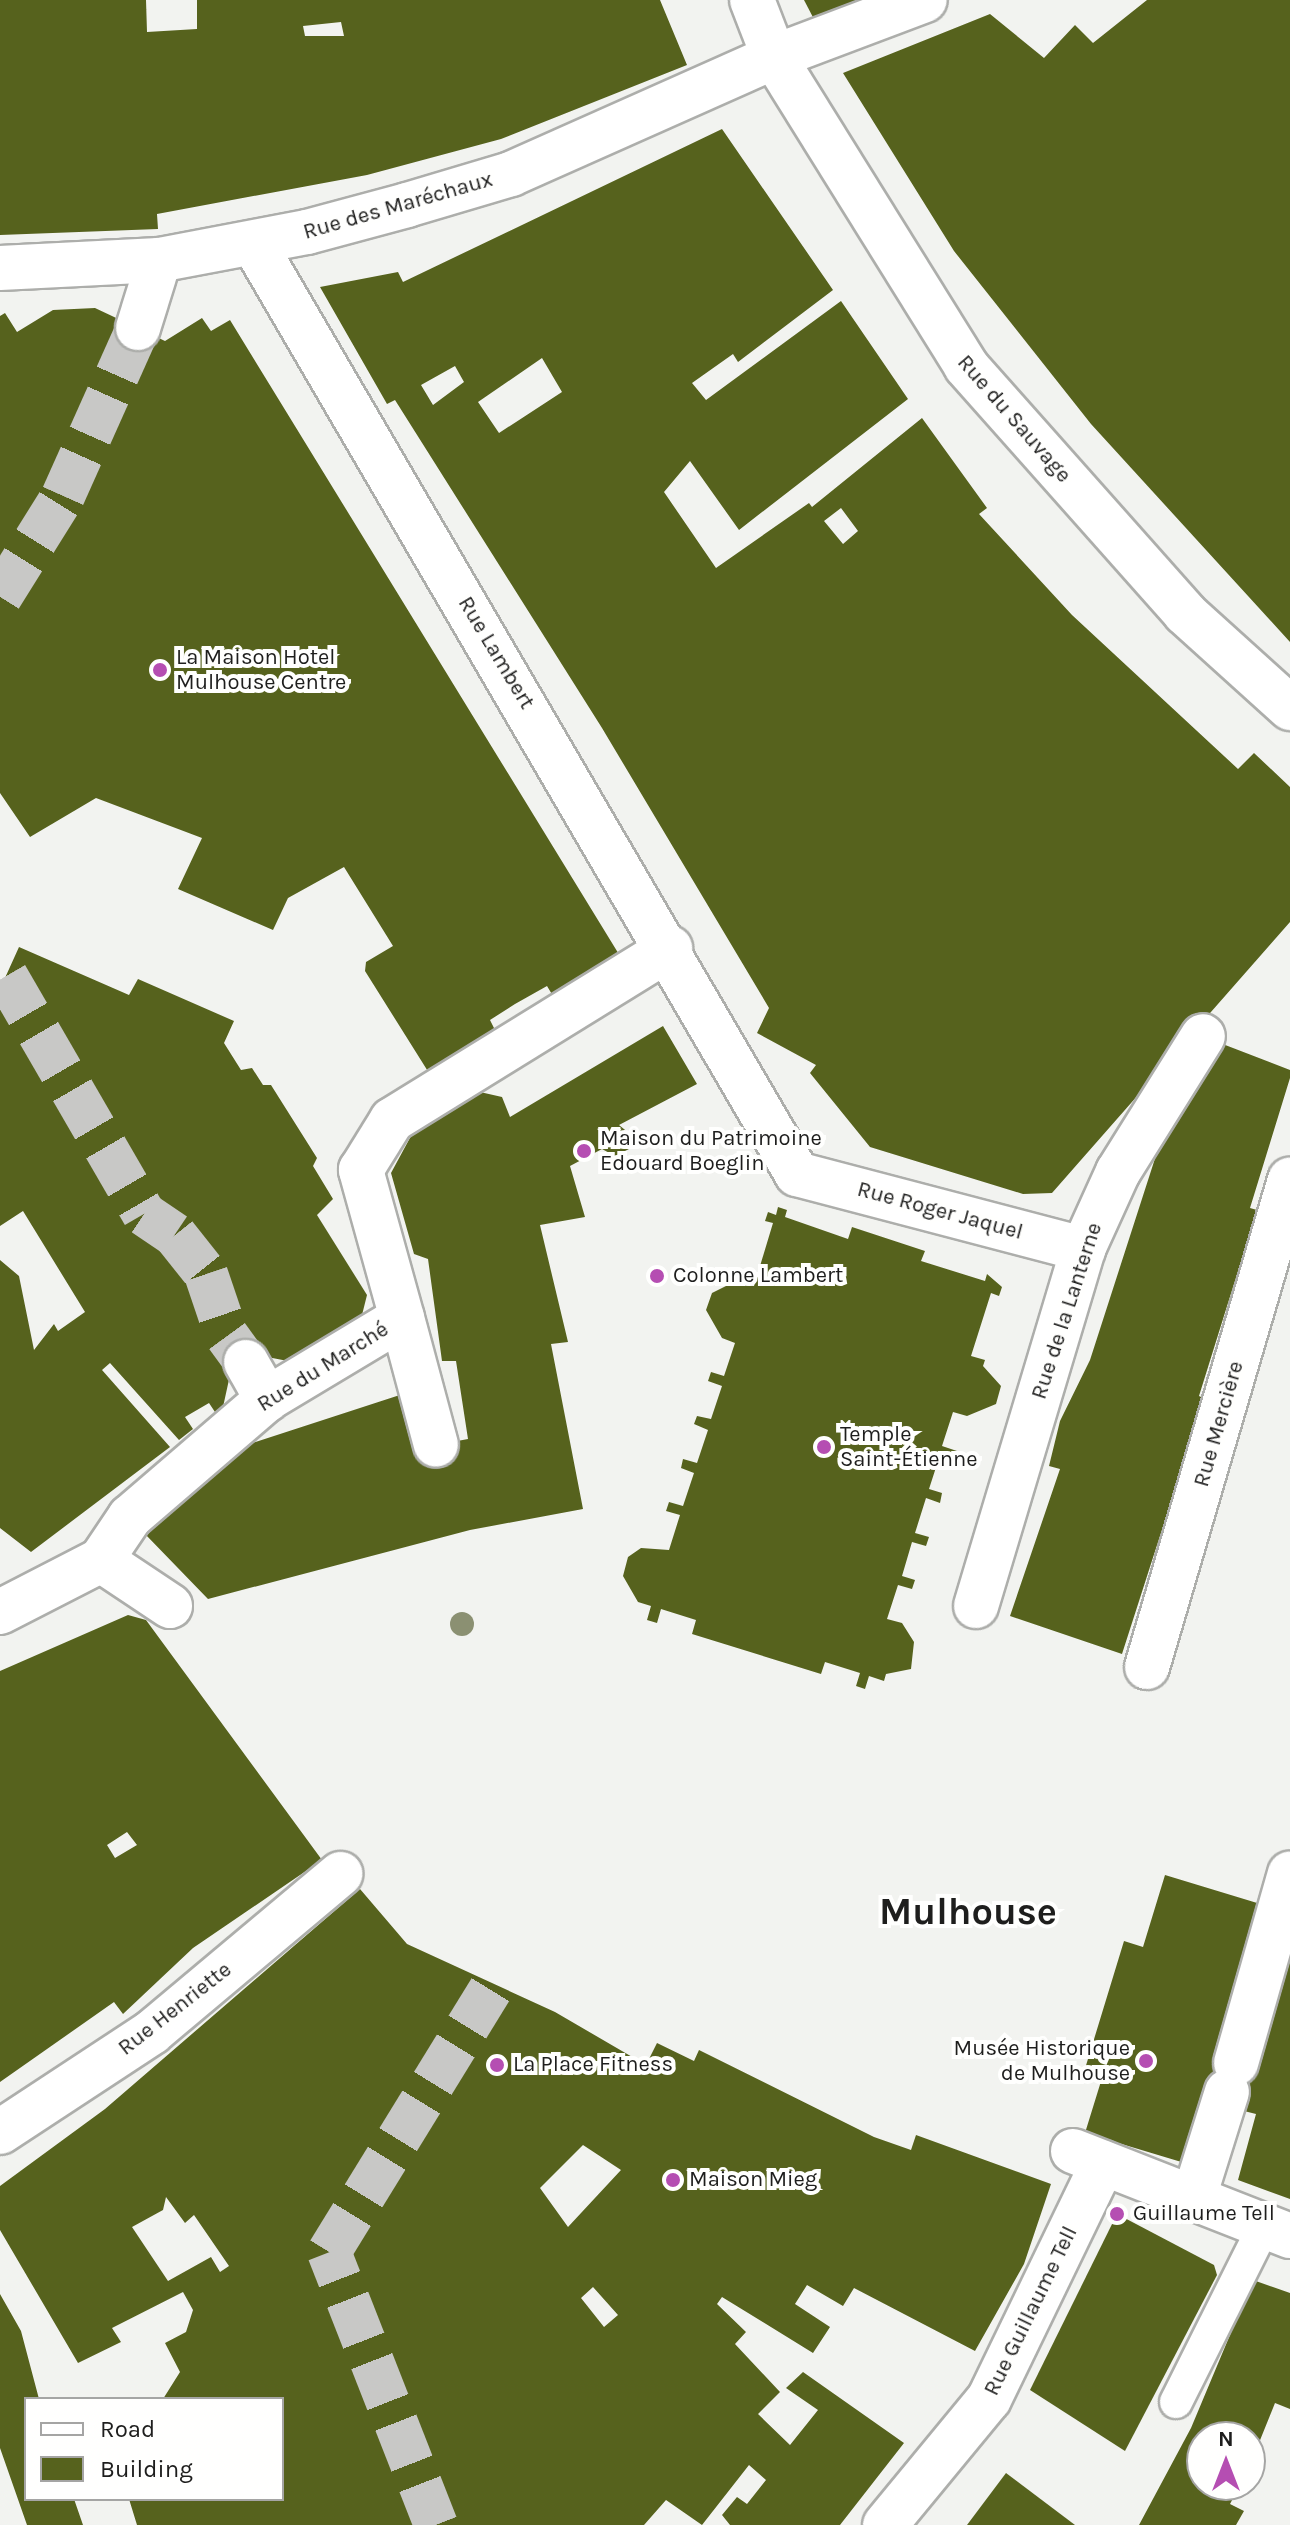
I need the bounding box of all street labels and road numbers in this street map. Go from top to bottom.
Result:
street label: Rue des Maréchaux [300,166,496,246]
street label: Rue du Sauvage [951,350,1077,488]
street label: Rue Lambert [452,592,540,714]
street label: Rue Roger Jaquel [854,1176,1026,1246]
street label: Rue de la Lanterne [1026,1219,1108,1403]
street label: Rue du Marché [253,1316,393,1418]
street label: Rue Mercière [1188,1358,1250,1490]
street label: Rue Henriette [113,1957,237,2061]
street label: Rue Guillaume Tell [979,2222,1083,2400]

